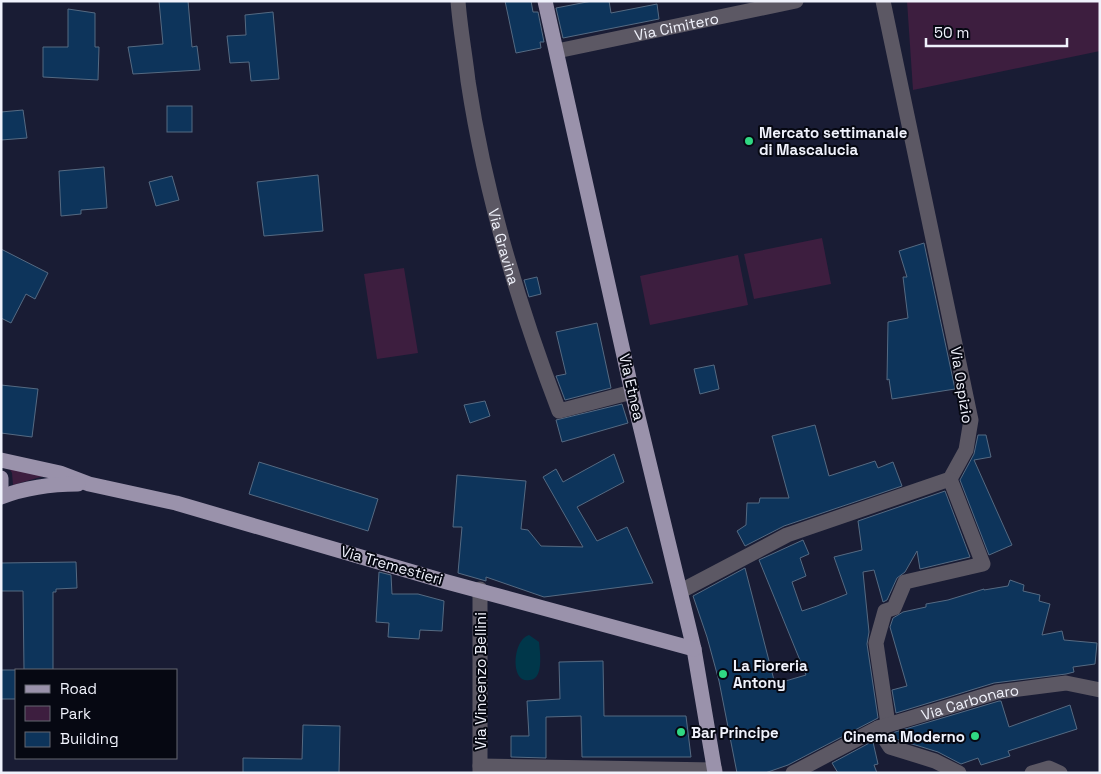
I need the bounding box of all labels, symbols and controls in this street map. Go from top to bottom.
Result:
street label: Via Cimitero [633,8,720,44]
scale bar [926,15,1067,47]
text: 50 m [934,23,969,42]
place label: Mercato settimanale di Mascalucia [759,123,908,159]
marker: Mercato settimanale di Mascalucia [743,135,755,147]
street label: Via Gravina [485,206,524,287]
street label: Via Ospizio [947,345,977,425]
street label: Via Etnea [615,352,649,422]
street label: Via Tremestieri [339,541,445,589]
street label: Via Vincenzo Bellini [471,612,490,750]
place label: La Fioreria Antony [733,656,808,692]
marker: La Fioreria Antony [717,668,729,680]
legend [15,669,178,759]
text: Road [60,679,97,698]
street label: Via Carbonaro [919,680,1020,724]
text: Park [60,704,91,723]
place label: Bar Principe [691,723,779,742]
marker: Bar Principe [675,726,687,738]
place label: Cinema Moderno [843,727,965,746]
text: Building [60,729,119,748]
marker: Cinema Moderno [969,730,981,742]

